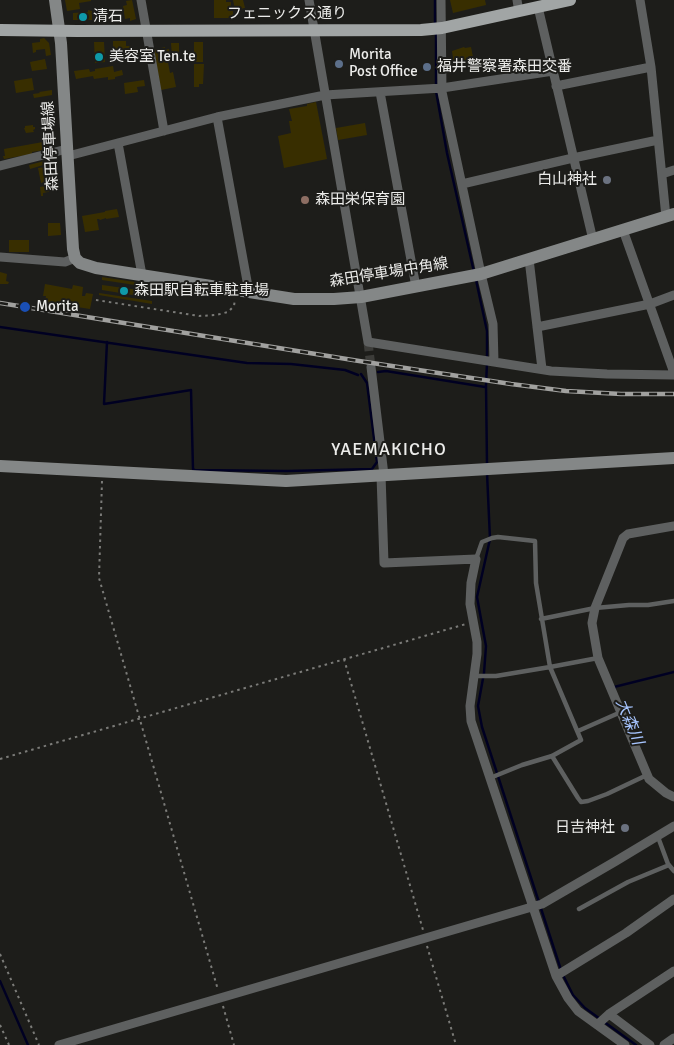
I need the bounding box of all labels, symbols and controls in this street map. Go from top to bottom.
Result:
street label: フェニックス通り [227,5,347,23]
place label: 清石 [93,8,123,26]
marker: 清石 [77,11,89,23]
place label: Morita Post Office [349,46,418,81]
place label: 美容室 Ten.te [109,48,196,66]
marker: 美容室 Ten.te [93,51,105,63]
marker: Morita Post Office [333,58,345,70]
place label: 福井警察署森田交番 [437,58,572,76]
marker: 福井警察署森田交番 [421,61,433,73]
street label: 森田停車場線 [40,101,62,191]
place label: 白山神社 [537,171,597,189]
marker: 白山神社 [601,174,613,186]
place label: 森田栄保育園 [315,191,405,209]
marker: 森田栄保育園 [299,194,311,206]
street label: 森田停車場中角線 [328,255,450,291]
place label: 森田駅自転車駐車場 [134,282,269,300]
marker: 森田駅自転車駐車場 [118,285,130,297]
place label: Morita [36,298,79,316]
marker: Morita [18,300,32,314]
district label: YAEMAKICHO [330,439,448,461]
water label: 大森川 [611,696,647,748]
place label: 日吉神社 [555,819,615,837]
marker: 日吉神社 [619,822,631,834]

